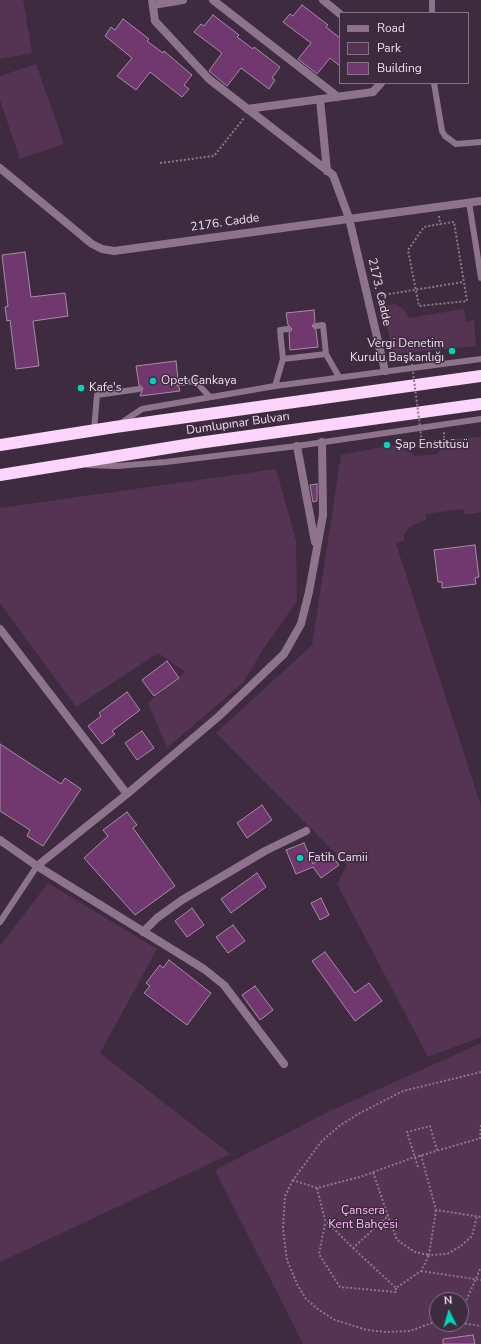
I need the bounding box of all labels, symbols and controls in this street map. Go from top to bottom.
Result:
legend [339,12,469,84]
text: Road [377,20,405,36]
text: Park [377,40,401,56]
text: Building [377,60,422,76]
street label: 2176. Cadde [190,211,260,235]
street label: 2173. Cadde [364,257,394,327]
place label: Vergi Denetim Kurulu Başkanlığı [350,337,444,365]
marker: Vergi Denetim Kurulu Başkanlığı [447,346,457,356]
place label: Opet Çankaya [161,374,237,388]
marker: Opet Çankaya [148,376,158,386]
place label: Kafe's [89,381,121,395]
marker: Kafe's [76,383,86,393]
street label: Dumlupınar Bulvarı [185,410,291,438]
place label: Şap Enstitüsü [395,438,469,452]
marker: Şap Enstitüsü [382,440,392,450]
place label: Fatih Camii [308,851,368,865]
marker: Fatih Camii [295,853,305,863]
park label: Çansera Kent Bahçesi [328,1204,398,1232]
north arrow [429,1292,469,1332]
text: N [443,1293,453,1308]

